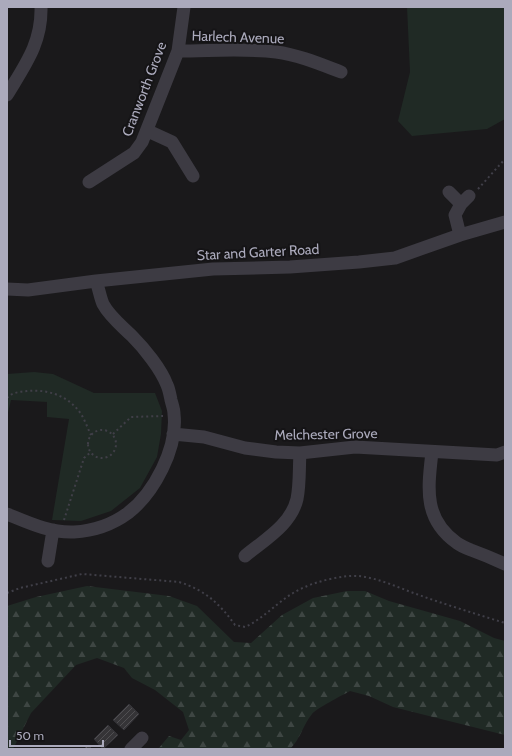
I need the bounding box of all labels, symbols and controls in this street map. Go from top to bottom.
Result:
street label: Harlech Avenue [191,26,285,48]
street label: Cranworth Grove [118,39,170,139]
street label: Star and Garter Road [196,240,320,264]
street label: Melchester Grove [274,424,378,444]
scale bar [10,722,103,748]
text: 50 m [16,728,44,743]

